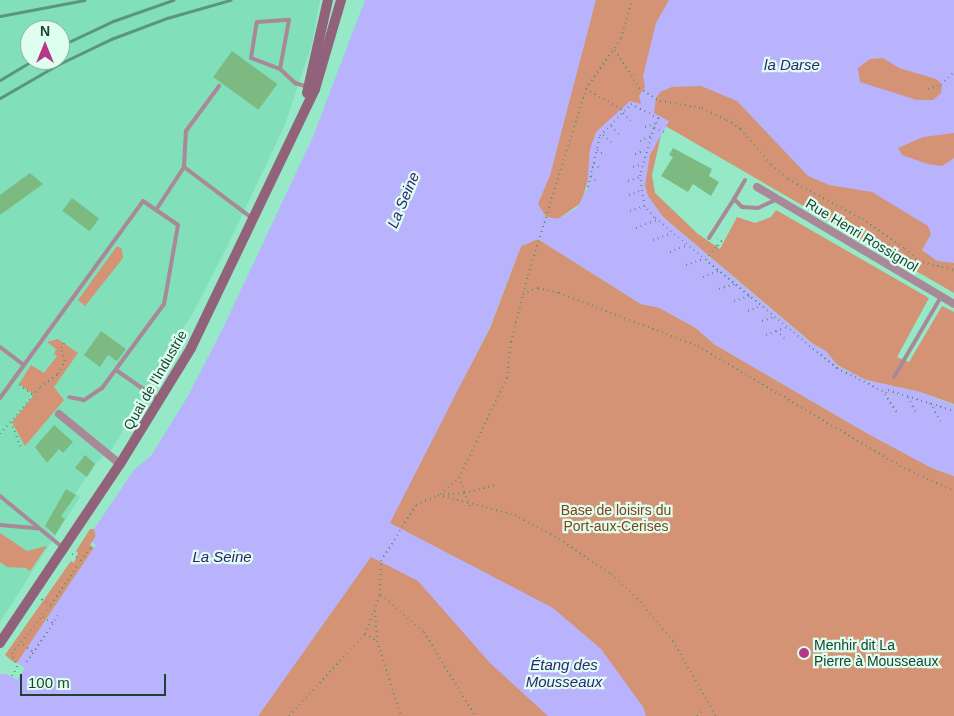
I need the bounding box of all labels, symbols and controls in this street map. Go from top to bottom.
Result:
north arrow [20,20,70,70]
text: N [40,23,50,39]
water label: la Darse [764,56,820,74]
water label: La Seine [383,169,423,231]
street label: Rue Henri Rossignol [803,195,921,275]
street label: Quai de l'Industrie [120,327,190,433]
park label: Base de loisirs du Port-aux-Cerises [561,502,671,534]
water label: La Seine [192,548,252,566]
place label: Menhir dit La Pierre à Mousseaux [814,637,939,670]
marker: Menhir dit La Pierre à Mousseaux [798,647,810,659]
water label: Étang des Mousseaux [526,655,602,690]
scale bar [22,664,169,696]
text: 100 m [28,674,70,691]

